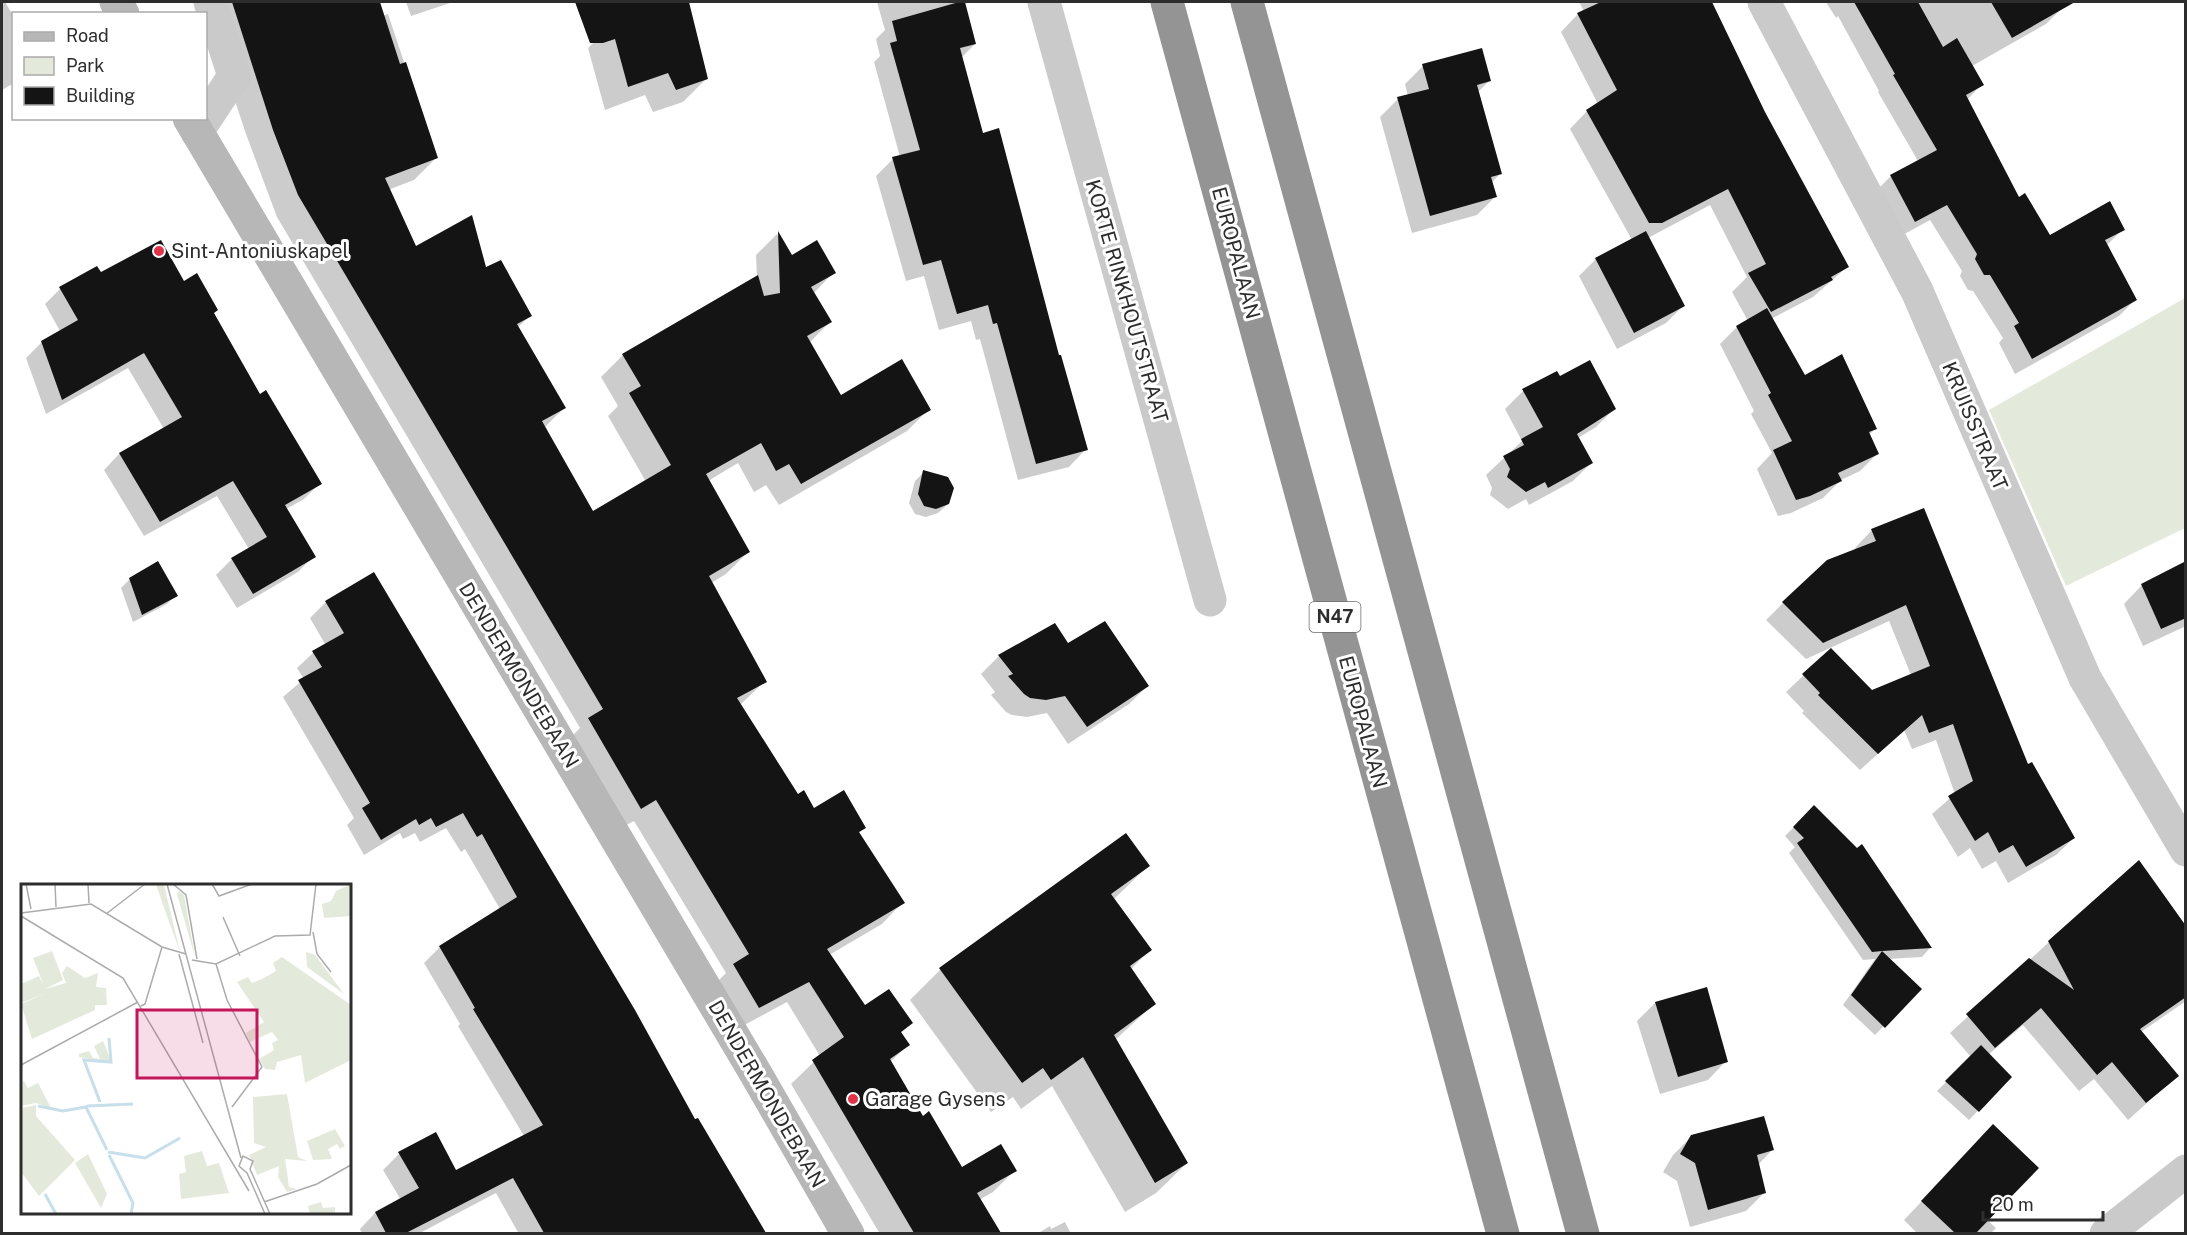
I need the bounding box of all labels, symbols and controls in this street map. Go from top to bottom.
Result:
legend [12,12,207,120]
text: Road [66,25,109,46]
text: Park [66,55,104,76]
text: Building [66,85,135,106]
street label: KORTE RINKHOUTSTRAAT [1081,177,1173,425]
street label: EUROPALAAN [1207,184,1265,322]
place label: Sint-Antoniuskapel [171,239,349,263]
marker: Sint-Antoniuskapel [152,244,166,258]
street label: KRUISSTRAAT [1937,358,2013,494]
street label: DENDERMONDEBAAN [454,578,584,772]
road number: N47 [1310,602,1360,632]
street label: EUROPALAAN [1334,653,1392,791]
inset map [21,884,351,1214]
street label: DENDERMONDEBAAN [704,996,830,1192]
place label: Garage Gysens [865,1087,1006,1111]
marker: Garage Gysens [846,1092,860,1106]
scale bar [1983,1184,2103,1222]
text: 20 m [1992,1194,2034,1215]

